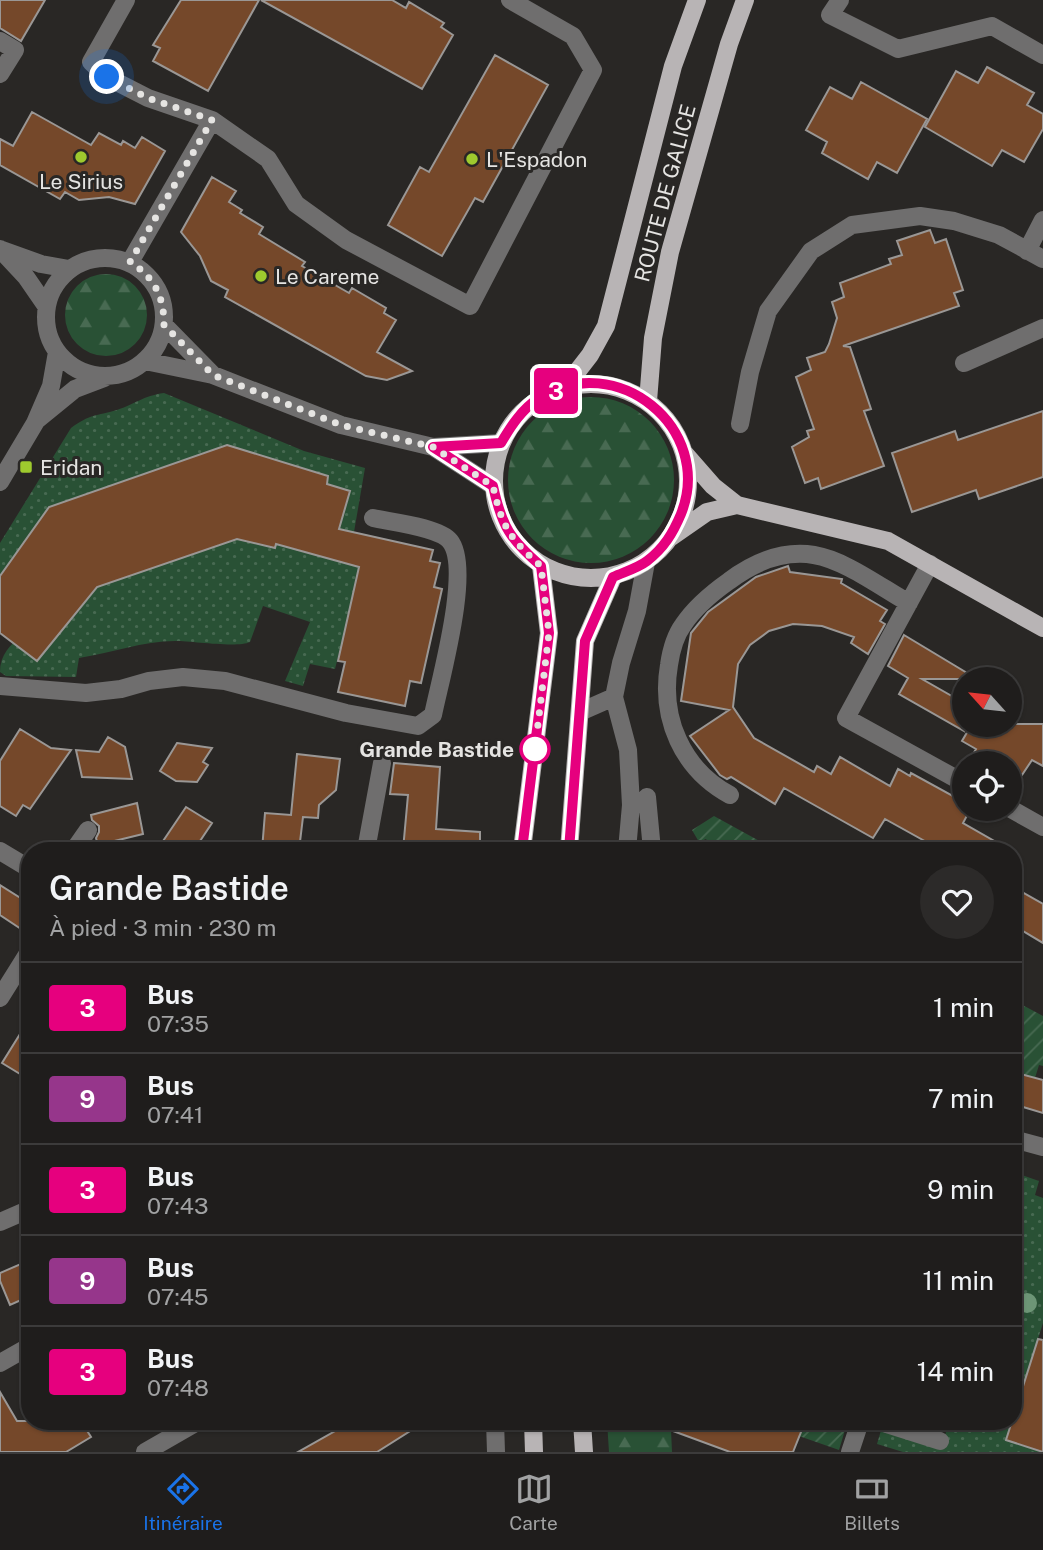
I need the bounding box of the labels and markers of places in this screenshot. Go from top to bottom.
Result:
place label: L'Espadon [486,147,587,172]
marker: Le Sirius [73,149,89,165]
marker: L'Espadon [464,151,480,167]
place label: Le Sirius [39,169,123,194]
place label: Le Careme [275,264,380,289]
marker: Le Careme [253,268,269,284]
place label: Eridan [40,455,102,480]
marker: Eridan [18,459,34,475]
marker: Grande Bastide [520,734,550,764]
place label: Grande Bastide [359,737,514,762]

